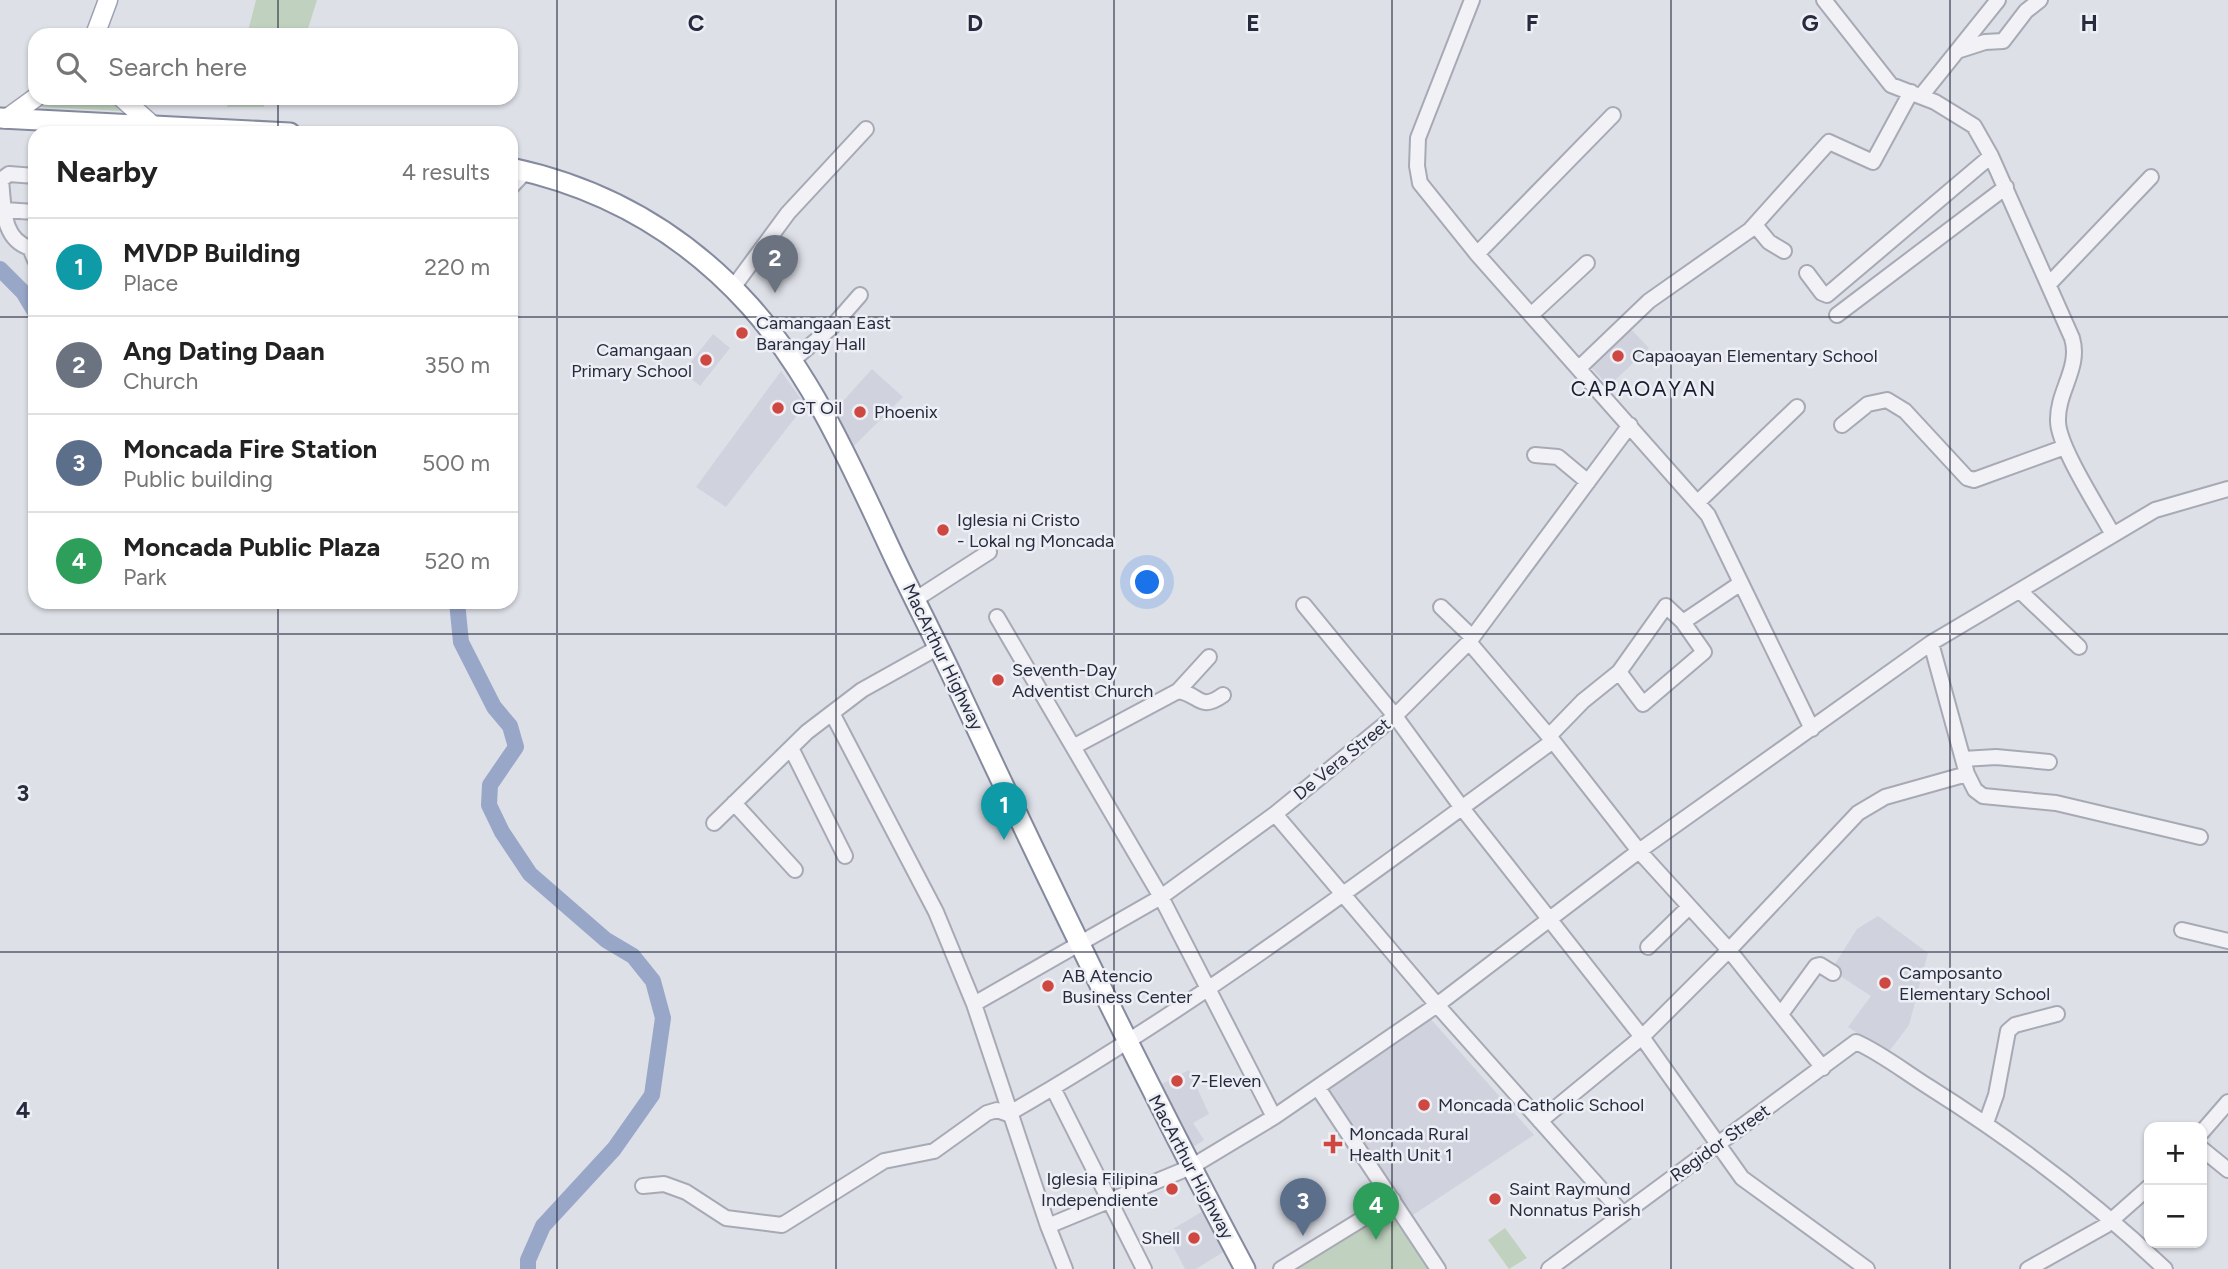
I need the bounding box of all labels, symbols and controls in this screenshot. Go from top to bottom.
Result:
text: C [688,9,705,37]
text: D [967,9,983,37]
text: E [1246,9,1260,37]
text: F [1526,9,1539,37]
text: G [1801,9,1819,37]
text: H [2080,9,2098,37]
search box [28,28,518,105]
icon: search [52,48,90,86]
text: Search here [108,51,247,83]
text: Nearby [56,153,158,190]
text: 4 results [402,158,490,186]
pin: 2 [752,235,798,293]
text: MVDP Building [123,237,301,269]
text: 1 [74,253,84,281]
text: 220 m [424,253,490,281]
text: Place [123,269,178,297]
place label: Camangaan East Barangay Hall [756,312,891,355]
marker: Camangaan East Barangay Hall [734,325,750,341]
text: Ang Dating Daan [123,335,325,367]
place label: Camangaan Primary School [571,339,692,382]
place label: Capaoayan Elementary School [1632,345,1878,367]
marker: Capaoayan Elementary School [1610,348,1626,364]
text: 2 [72,351,86,379]
text: 350 m [424,351,490,379]
marker: Camangaan Primary School [698,352,714,368]
text: Church [123,367,198,395]
district label: CAPAOAYAN [1571,376,1717,401]
place label: GT Oil [792,397,842,419]
marker: GT Oil [770,400,786,416]
place label: Phoenix [874,401,938,423]
marker: Phoenix [852,404,868,420]
text: Moncada Fire Station [123,433,377,465]
text: 3 [73,449,85,477]
text: 500 m [422,449,490,477]
text: Public building [123,465,273,493]
place label: Iglesia ni Cristo - Lokal ng Moncada [957,509,1114,552]
marker: Iglesia ni Cristo - Lokal ng Moncada [935,522,951,538]
text: Moncada Public Plaza [123,531,380,563]
text: 4 [72,547,86,575]
text: 520 m [424,547,490,575]
text: Park [123,563,167,591]
your location [1130,565,1164,599]
street label: MacArthur Highway [898,580,988,734]
place label: Seventh-Day Adventist Church [1012,659,1153,702]
marker: Seventh-Day Adventist Church [990,672,1006,688]
street label: De Vera Street [1289,713,1395,805]
text: 3 [17,779,29,807]
pin: 1 [981,782,1027,840]
place label: Camposanto Elementary School [1899,962,2050,1005]
place label: AB Atencio Business Center [1062,965,1192,1008]
marker: Camposanto Elementary School [1877,975,1893,991]
marker: AB Atencio Business Center [1040,978,1056,994]
place label: 7-Eleven [1191,1070,1261,1092]
marker: 7-Eleven [1169,1073,1185,1089]
street label: MacArthur Highway [1144,1091,1239,1243]
place label: Moncada Catholic School [1438,1094,1644,1116]
text: 4 [16,1096,30,1124]
marker: Moncada Catholic School [1416,1097,1432,1113]
street label: Regidor Street [1666,1099,1774,1187]
map controls [2144,1122,2207,1248]
button: + [2144,1122,2207,1185]
place label: Moncada Rural Health Unit 1 [1349,1123,1468,1166]
marker: Moncada Rural Health Unit 1 [1323,1134,1343,1154]
place label: Iglesia Filipina Independiente [1041,1168,1158,1211]
pin: 3 [1280,1178,1326,1236]
place label: Saint Raymund Nonnatus Parish [1509,1178,1640,1221]
marker: Iglesia Filipina Independiente [1164,1181,1180,1197]
pin: 4 [1353,1182,1399,1240]
button: − [2144,1185,2207,1248]
marker: Saint Raymund Nonnatus Parish [1487,1191,1503,1207]
place label: Shell [1141,1227,1180,1249]
marker: Shell [1186,1230,1202,1246]

